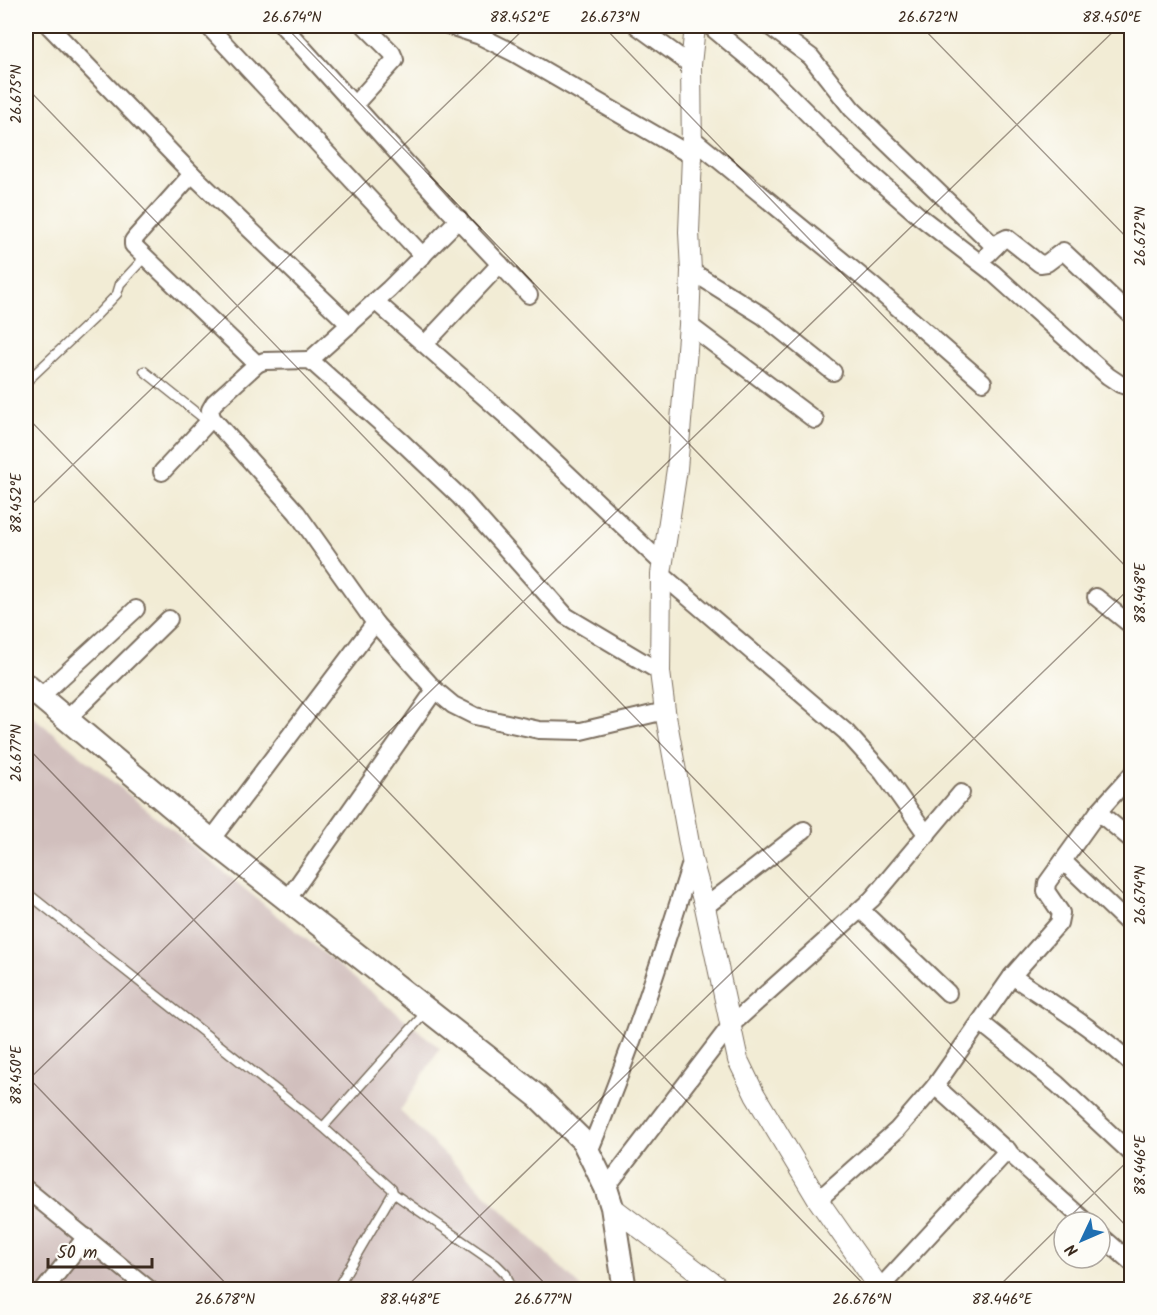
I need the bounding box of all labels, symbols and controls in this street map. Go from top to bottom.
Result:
text: 26.674°N [262,6,322,30]
text: 88.452°E [490,6,551,30]
text: 26.673°N [580,6,640,30]
text: 26.672°N [898,6,958,30]
text: 88.450°E [1082,6,1143,30]
text: 26.675°N [5,64,29,124]
text: 26.672°N [1129,206,1153,266]
text: 88.452°E [5,472,29,533]
text: 88.448°E [1129,561,1153,624]
text: 26.677°N [5,724,29,782]
text: 26.674°N [1129,865,1153,925]
text: 88.450°E [5,1044,29,1105]
text: 88.446°E [1129,1134,1153,1195]
north arrow [1052,1210,1112,1270]
scale bar [48,1231,152,1269]
text: N [1060,1237,1085,1262]
text: 50 m [57,1239,97,1268]
text: 26.678°N [195,1288,255,1312]
text: 88.448°E [379,1288,442,1312]
text: 26.677°N [514,1288,572,1312]
text: 26.676°N [832,1288,892,1312]
text: 88.446°E [972,1288,1033,1312]

